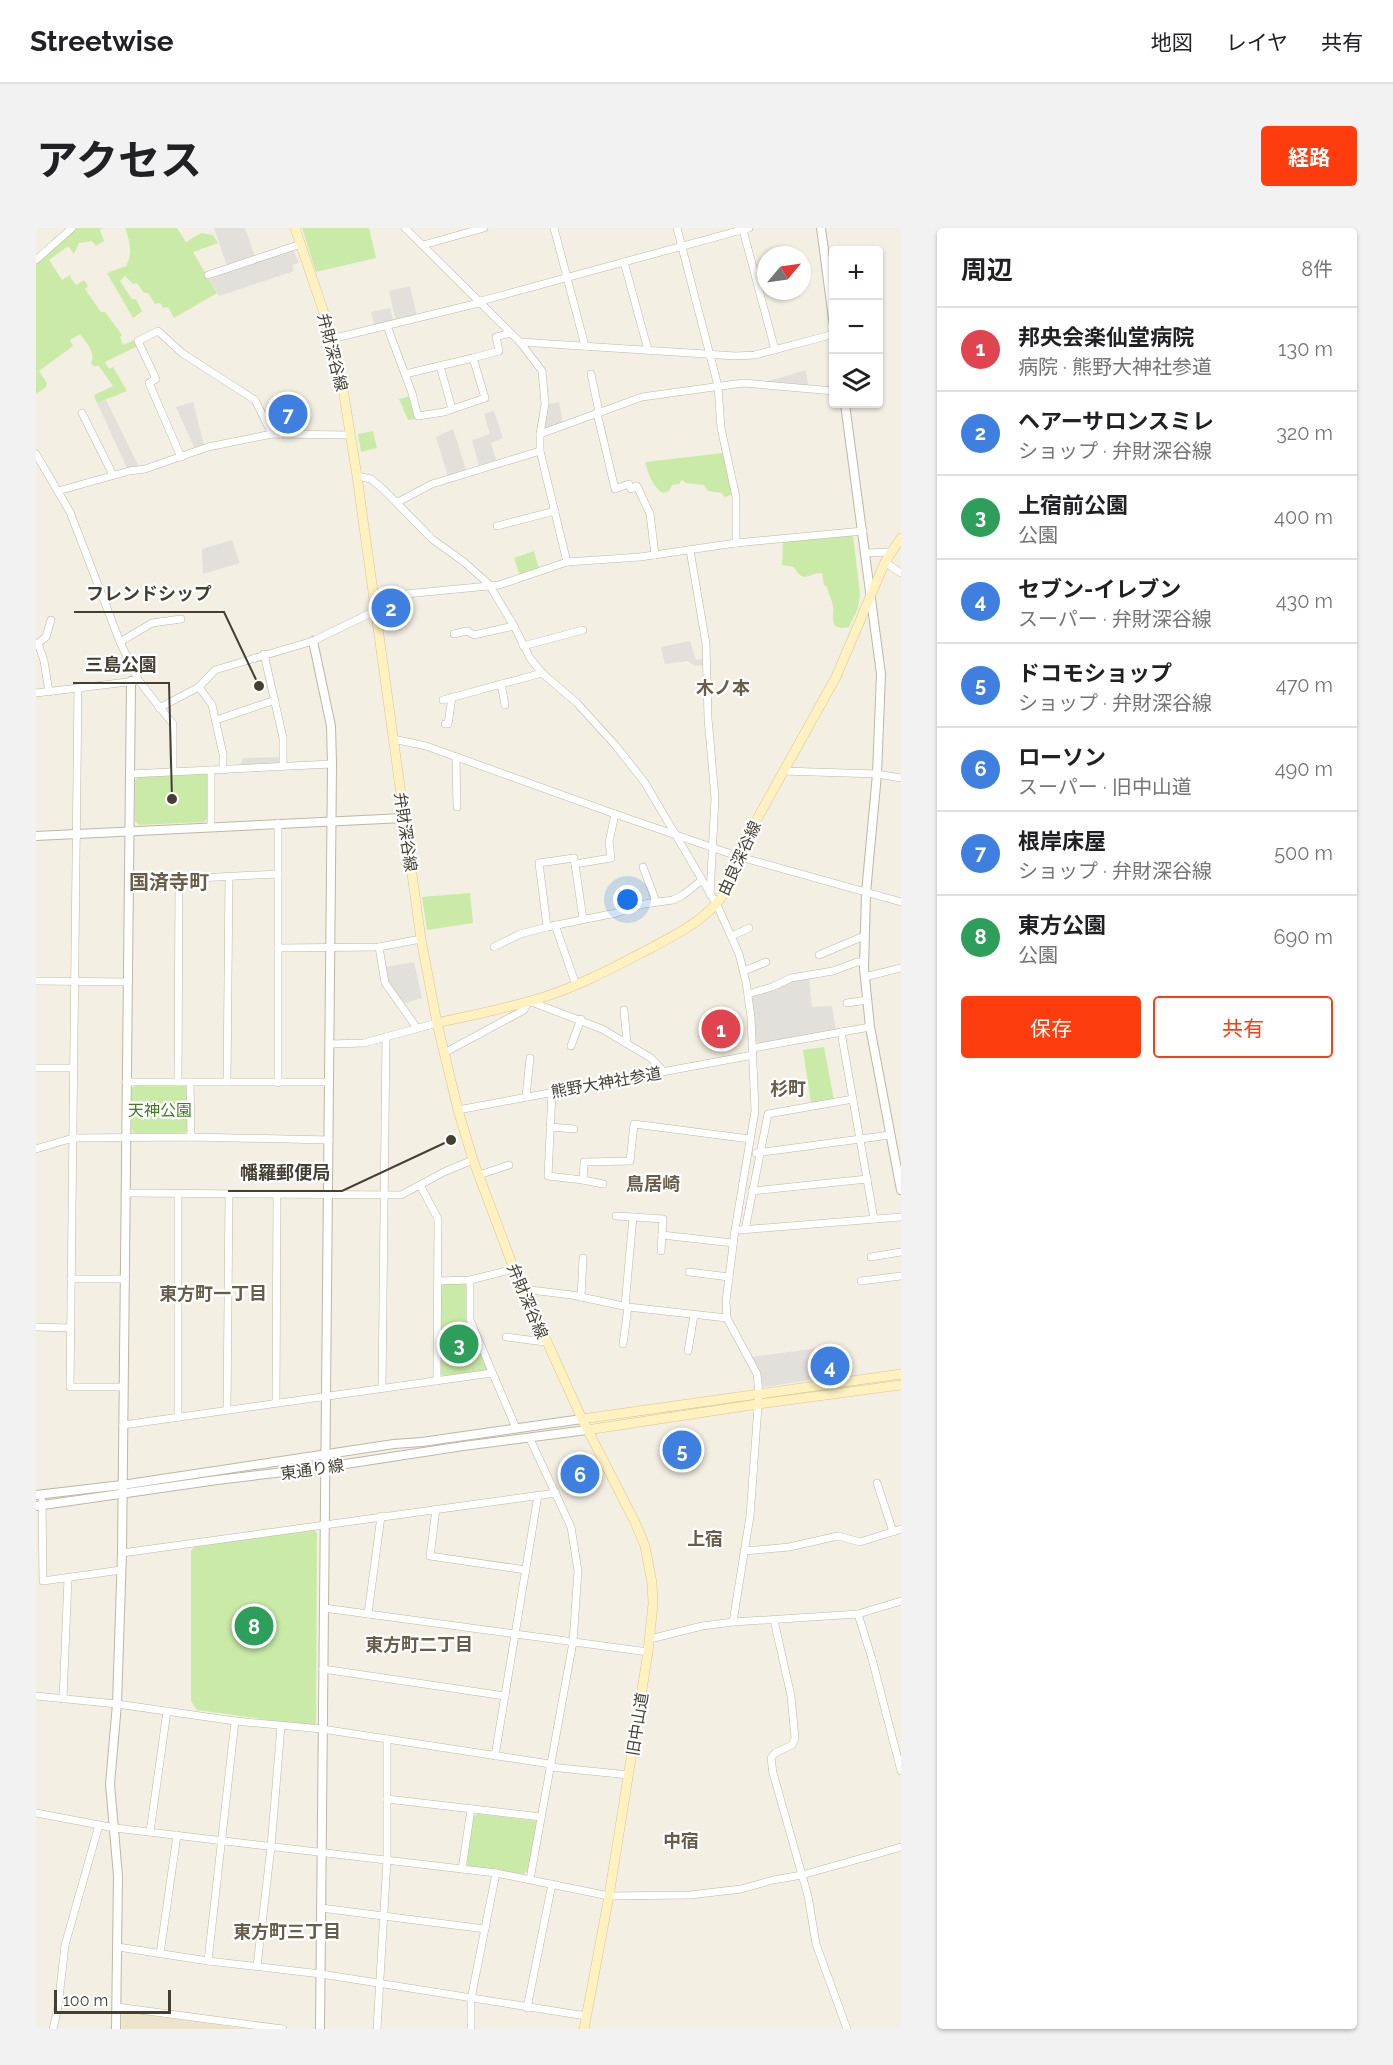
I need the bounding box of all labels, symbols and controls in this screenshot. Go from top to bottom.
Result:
text: Streetwise [30,25,174,58]
text: 地図 [1151,30,1193,55]
text: レイヤ [1226,30,1288,55]
text: 共有 [1321,30,1363,55]
button: 経路 [1261,126,1357,186]
text: アクセス [36,136,202,185]
north arrow [757,246,811,300]
map controls [829,246,883,408]
button: + [829,246,883,300]
text: 周辺 [961,255,1013,285]
text: 8件 [1301,257,1333,281]
button: − [829,300,883,354]
street label: 弁財深谷線 [314,311,351,393]
text: 邦央会楽仙堂病院 [1018,324,1194,350]
text: 1 [976,337,985,361]
text: 130 m [1278,337,1333,361]
button: layers [829,354,883,408]
text: 病院 · 熊野大神社参道 [1018,355,1212,379]
pin: 7 [268,392,308,436]
text: ヘアーサロンスミレ [1018,408,1214,434]
text: 2 [975,421,986,445]
text: 320 m [1276,421,1333,445]
text: ショップ · 弁財深谷線 [1018,439,1212,463]
text: 上宿前公園 [1018,492,1128,518]
text: 3 [975,505,986,529]
text: 400 m [1274,505,1333,529]
text: 公園 [1018,523,1058,547]
callout: フレンドシップ [74,576,224,612]
text: セブン-イレブン [1018,576,1181,602]
text: フレンドシップ [86,583,212,604]
pin: 2 [372,586,410,631]
text: 4 [975,589,986,613]
text: 430 m [1276,589,1333,613]
text: スーパー · 弁財深谷線 [1018,607,1212,631]
callout: 三島公園 [73,647,169,683]
text: 三島公園 [85,654,157,675]
text: ドコモショップ [1018,660,1172,686]
text: 5 [975,673,986,697]
text: 470 m [1276,673,1333,697]
district label: 木ノ本 [696,677,750,698]
text: ショップ · 弁財深谷線 [1018,691,1212,715]
text: ローソン [1018,744,1106,770]
text: 6 [974,757,987,781]
text: 490 m [1275,757,1333,781]
text: スーパー · 旧中山道 [1018,775,1192,799]
street label: 弁財深谷線 [391,791,420,873]
street label: 由良深谷線 [714,818,765,898]
text: 根岸床屋 [1018,828,1106,854]
text: 7 [975,841,986,865]
text: 500 m [1274,841,1333,865]
text: ショップ · 弁財深谷線 [1018,859,1212,883]
district label: 国済寺町 [129,870,209,894]
your location [613,885,642,914]
text: 東方公園 [1018,912,1106,938]
text: 8 [974,925,987,949]
text: 690 m [1274,925,1333,949]
text: 公園 [1018,943,1058,967]
button: 保存 [961,996,1141,1058]
button: 共有 [1153,996,1333,1058]
pin: 1 [702,1006,740,1052]
street label: 熊野大神社参道 [549,1063,663,1102]
district label: 杉町 [770,1078,806,1099]
park label: 天神公園 [128,1101,192,1120]
callout: 幡羅郵便局 [228,1155,342,1191]
text: 幡羅郵便局 [240,1162,330,1183]
district label: 鳥居崎 [626,1173,680,1194]
street label: 弁財深谷線 [503,1261,552,1342]
district label: 東方町一丁目 [159,1283,267,1304]
pin: 3 [440,1322,478,1366]
pin: 4 [810,1344,850,1388]
pin: 5 [662,1428,702,1472]
pin: 6 [560,1452,600,1496]
street label: 東通り線 [279,1456,345,1483]
district label: 上宿 [687,1528,723,1549]
pin: 8 [234,1604,274,1648]
district label: 東方町二丁目 [365,1634,473,1655]
street label: 旧中山道 [623,1691,652,1757]
district label: 中宿 [663,1830,699,1851]
district label: 東方町三丁目 [233,1921,341,1942]
scale bar [54,1987,171,2014]
text: 100 m [63,1991,108,2010]

